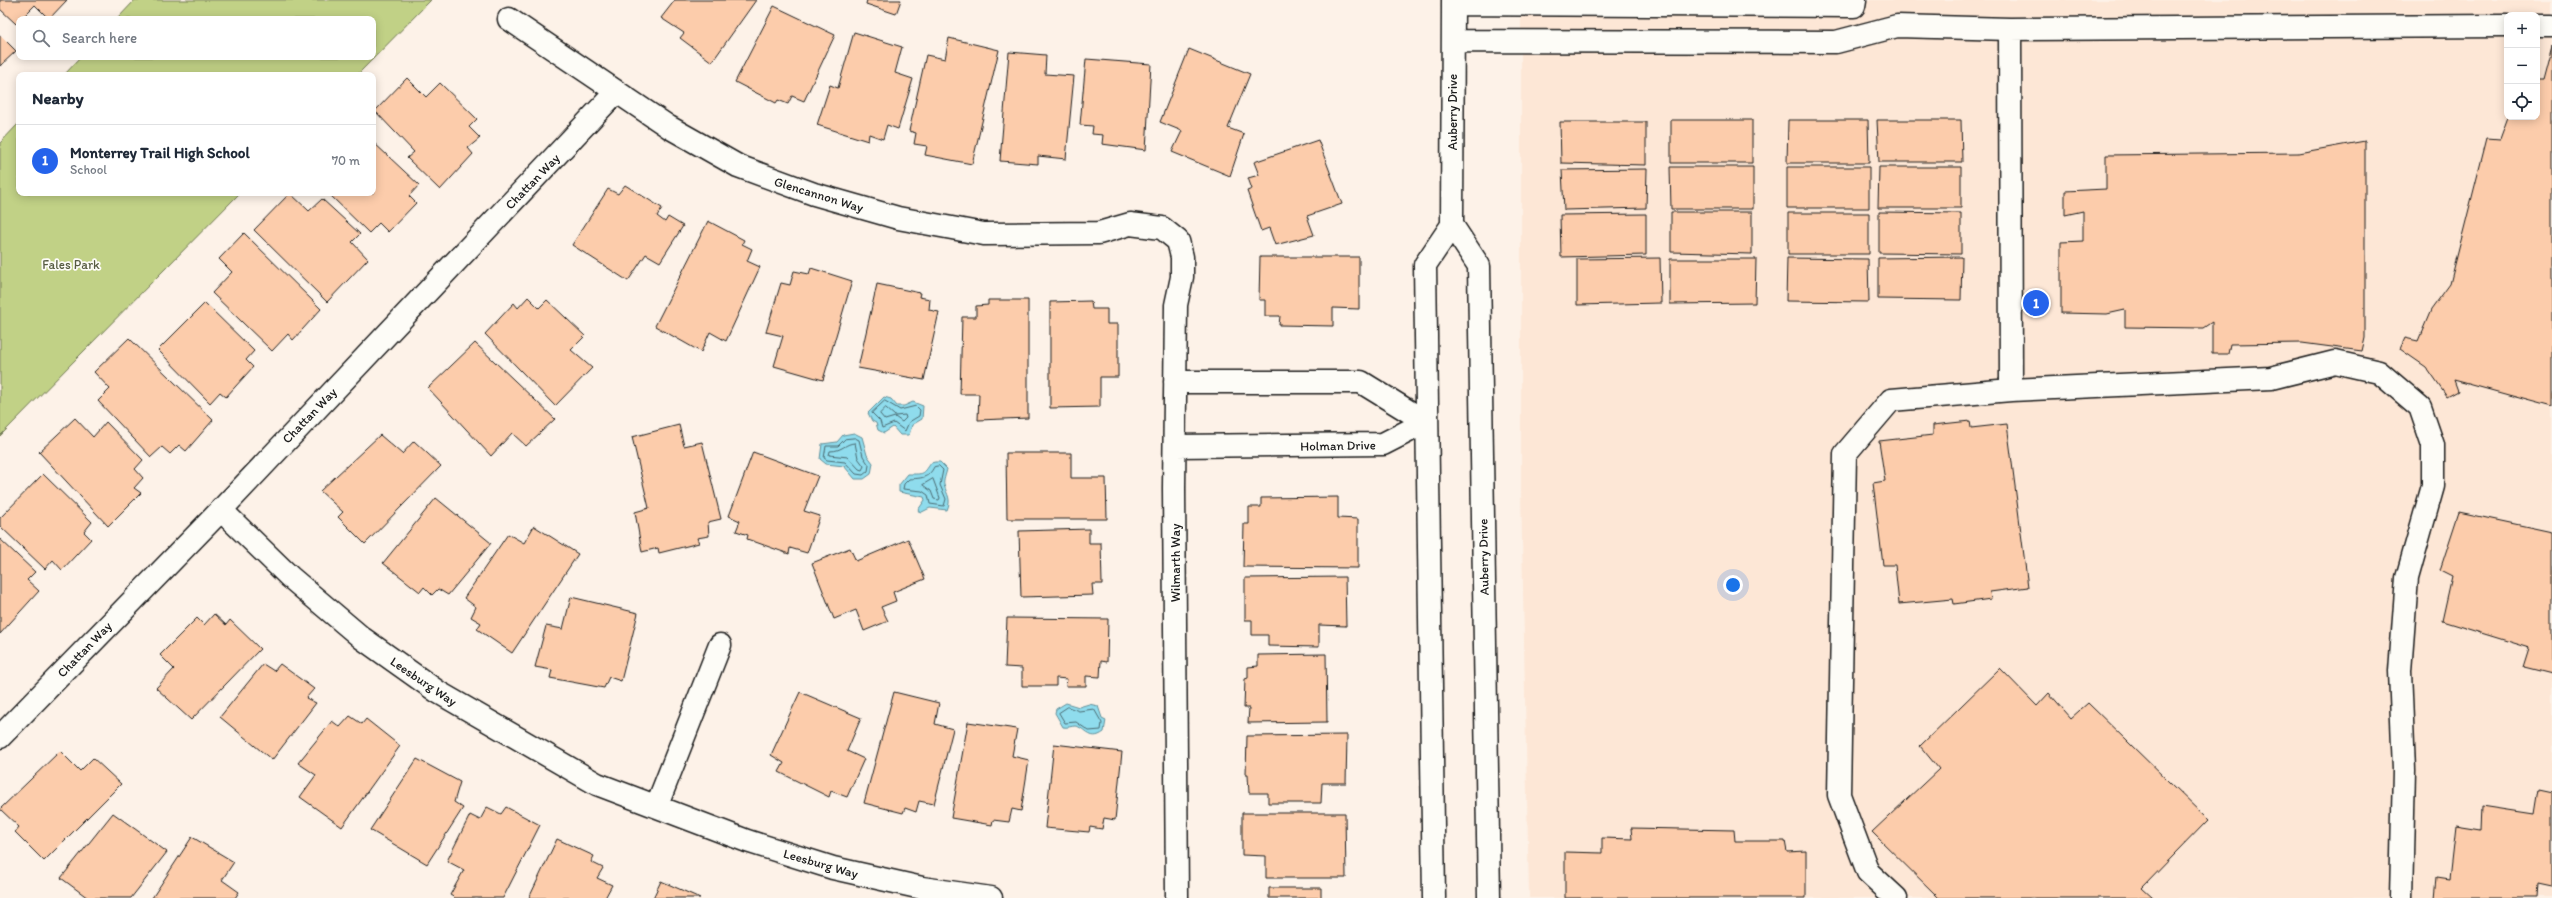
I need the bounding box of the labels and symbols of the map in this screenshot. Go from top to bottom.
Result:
street label: Auberry Drive [1445,74,1460,150]
street label: Chattan Way [502,150,563,212]
street label: Glencannon Way [772,174,865,215]
park label: Fales Park [42,257,100,272]
pin: 1 [2023,288,2049,318]
street label: Chattan Way [279,384,340,446]
street label: Holman Drive [1300,437,1376,454]
street label: Auberry Drive [1475,519,1492,595]
street label: Wilmarth Way [1168,524,1183,602]
your location [1723,575,1743,595]
street label: Chattan Way [54,618,115,680]
street label: Leesburg Way [388,654,460,709]
street label: Leesburg Way [782,846,860,881]

